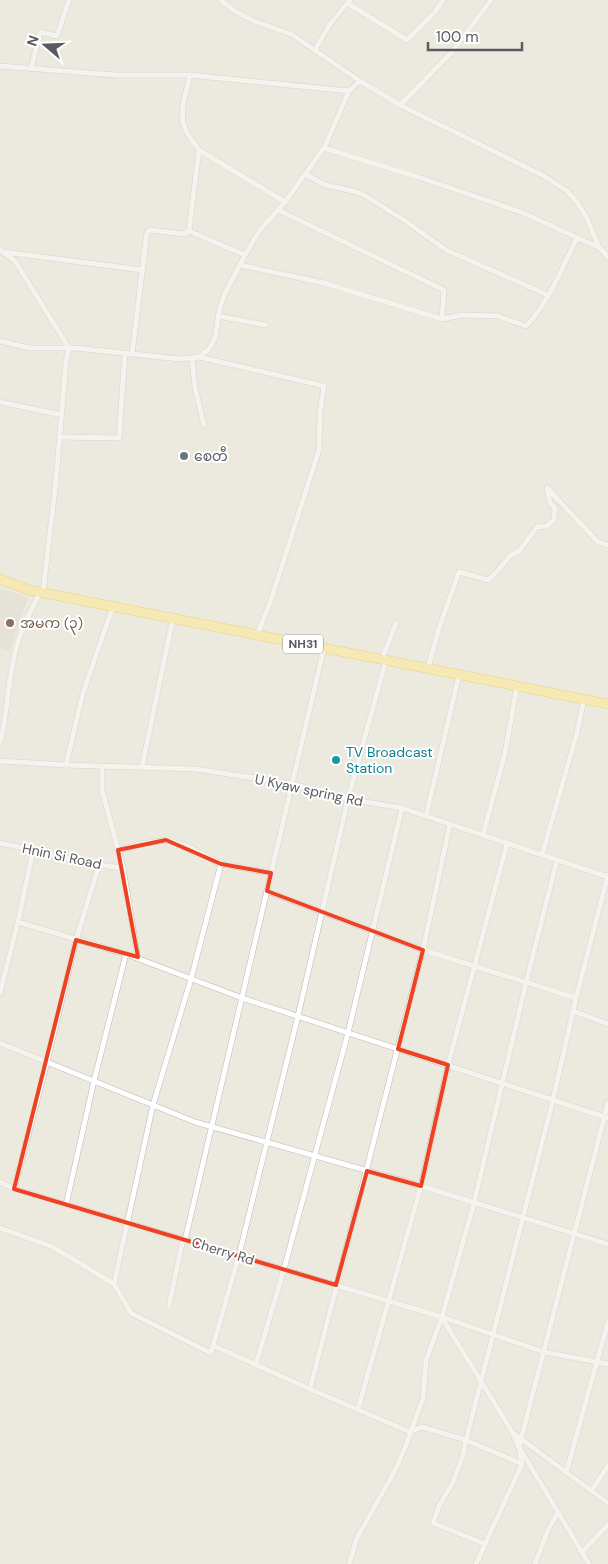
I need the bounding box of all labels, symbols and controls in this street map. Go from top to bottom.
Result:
north arrow [20,20,70,70]
scale bar [428,20,522,52]
text: 100 m [436,27,479,47]
text: N [23,33,43,49]
place label: စေတီ [194,446,228,465]
marker: စေတီ [178,450,190,462]
place label: အမက (၃) [20,614,83,635]
marker: အမက (၃) [4,617,16,629]
road number: NH31 [283,634,323,654]
place label: TV Broadcast Station [346,743,433,777]
marker: TV Broadcast Station [330,754,342,766]
street label: U Kyaw spring Rd [253,770,365,810]
street label: Hnin Si Road [21,839,103,873]
street label: Cherry Rd [189,1233,257,1269]

